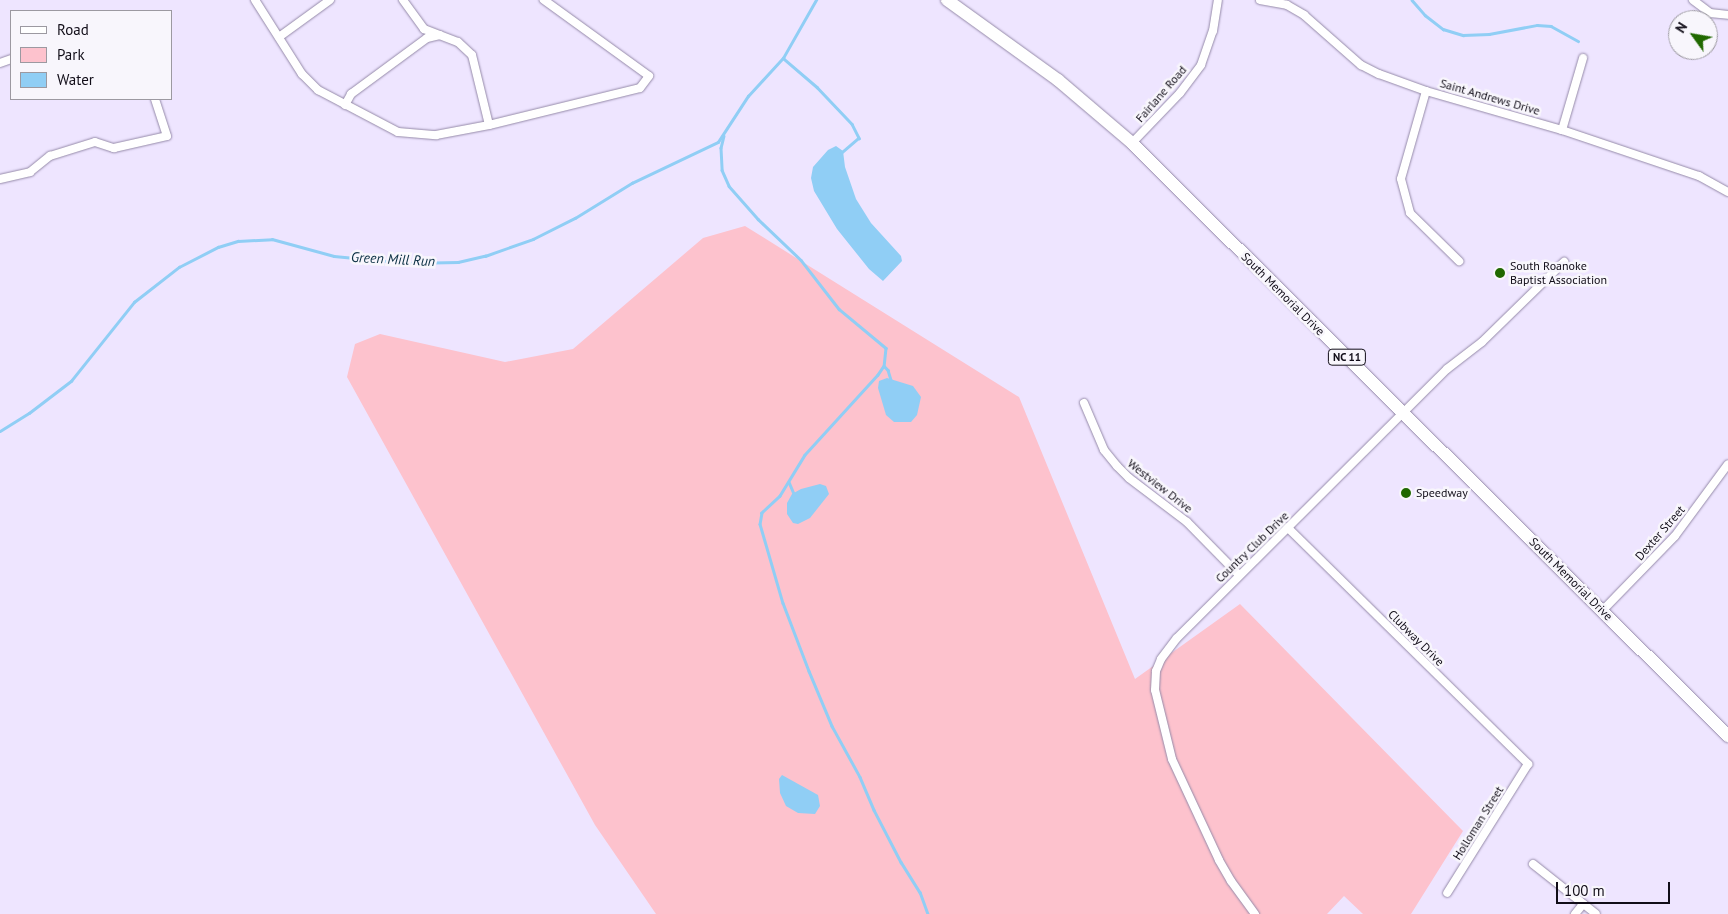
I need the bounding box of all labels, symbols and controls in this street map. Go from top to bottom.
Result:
legend [10,10,172,100]
north arrow [1668,10,1718,60]
text: N [1671,19,1691,36]
text: Road [57,20,89,39]
text: Park [57,45,85,64]
street label: Fairlane Road [1133,63,1189,125]
text: Water [57,70,94,89]
street label: Saint Andrews Drive [1438,76,1542,118]
water label: Green Mill Run [350,248,436,270]
street label: South Memorial Drive [1238,249,1328,339]
place label: South Roanoke Baptist Association [1510,259,1607,287]
marker: South Roanoke Baptist Association [1494,267,1506,279]
road number: NC 11 [1327,348,1367,366]
street label: Westview Drive [1125,456,1195,516]
place label: Speedway [1416,486,1468,500]
marker: Speedway [1400,487,1412,499]
street label: Dexter Street [1632,503,1688,563]
street label: Country Club Drive [1212,508,1292,586]
street label: South Memorial Drive [1526,534,1616,624]
street label: Clubway Drive [1385,607,1447,669]
street label: Holloman Street [1450,784,1506,862]
scale bar [1558,872,1672,904]
text: 100 m [1564,881,1605,900]

